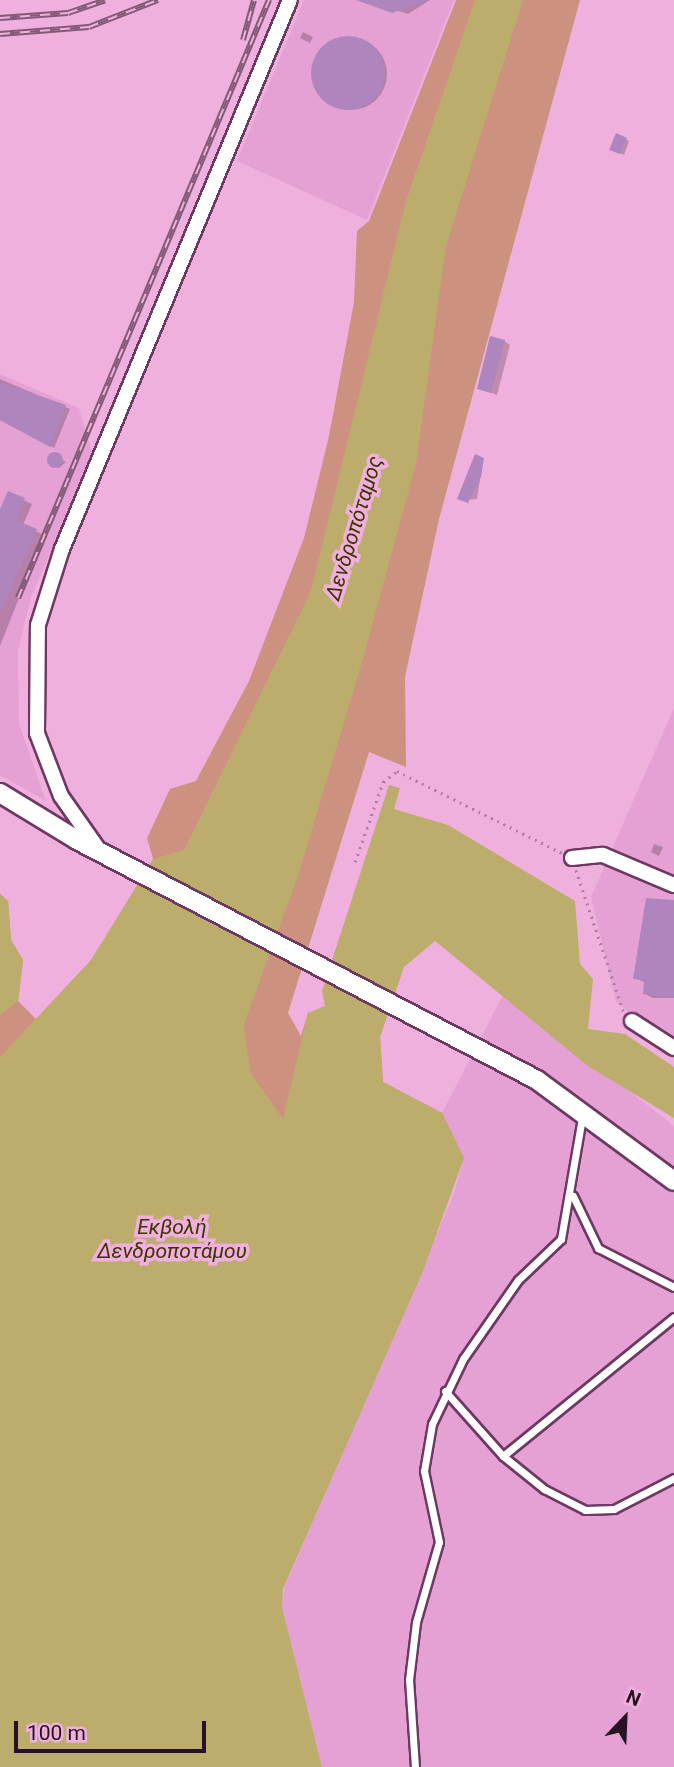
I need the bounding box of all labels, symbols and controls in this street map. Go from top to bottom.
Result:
water label: Δενδροπόταμος [320,453,388,603]
water label: Εκβολή Δενδροποτάμου [97,1214,247,1264]
north arrow [590,1683,660,1753]
text: N [623,1685,644,1711]
scale bar [18,1708,210,1752]
text: 100 m [27,1721,86,1745]

